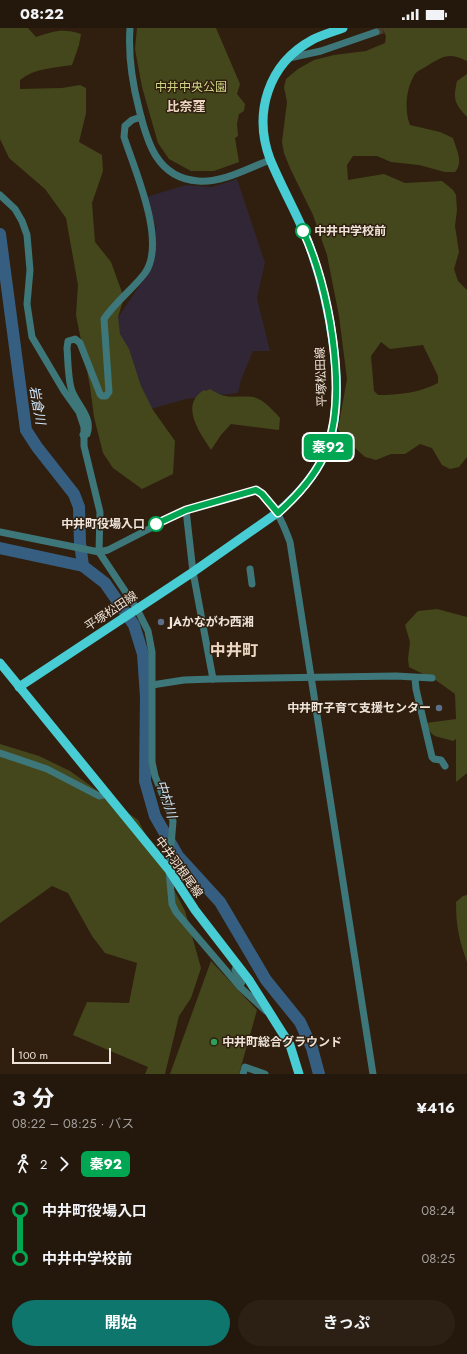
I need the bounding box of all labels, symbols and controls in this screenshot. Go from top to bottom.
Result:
text: 08:22 [20,3,64,25]
park label: 中井中央公園 [155,78,227,96]
district label: 比奈窪 [166,97,206,116]
place label: 中井中学校前 [314,222,386,240]
marker: 中井中学校前 [295,223,311,239]
street label: 平塚松田線 [311,347,331,407]
water label: 岩倉川 [25,384,51,428]
line badge: 秦92 [305,434,351,460]
text: 秦92 [312,437,344,457]
place label: 中井町役場入口 [61,515,145,533]
marker: 中井町役場入口 [148,516,164,532]
street label: 平塚松田線 [81,587,141,635]
place label: JAかながわ西湘 [167,613,254,631]
marker: JAかながわ西湘 [156,617,166,627]
district label: 中井町 [210,639,258,662]
place label: 中井町子育て支援センター [287,699,431,717]
marker: 中井町子育て支援センター [434,703,444,713]
water label: 中村川 [151,778,182,823]
street label: 中井羽根尾線 [151,833,207,901]
place label: 中井町総合グラウンド [222,1033,342,1051]
marker: 中井町総合グラウンド [209,1037,219,1047]
scale bar [12,1046,111,1065]
text: 100 m [18,1047,48,1063]
text: 3 分 [12,1082,54,1114]
text: ¥416 [417,1097,455,1119]
text: 08:22 – 08:25 · バス [12,1114,134,1133]
icon: walk [12,1153,34,1175]
icon: forward [53,1153,75,1175]
text: 秦92 [89,1154,122,1174]
text: 2 [40,1155,47,1174]
text: 中井町役場入口 [42,1200,147,1222]
text: 08:24 [421,1201,455,1220]
text: 中井中学校前 [42,1248,132,1270]
text: 08:25 [421,1249,455,1268]
button: 開始 [12,1300,230,1346]
button: きっぷ [238,1300,455,1346]

